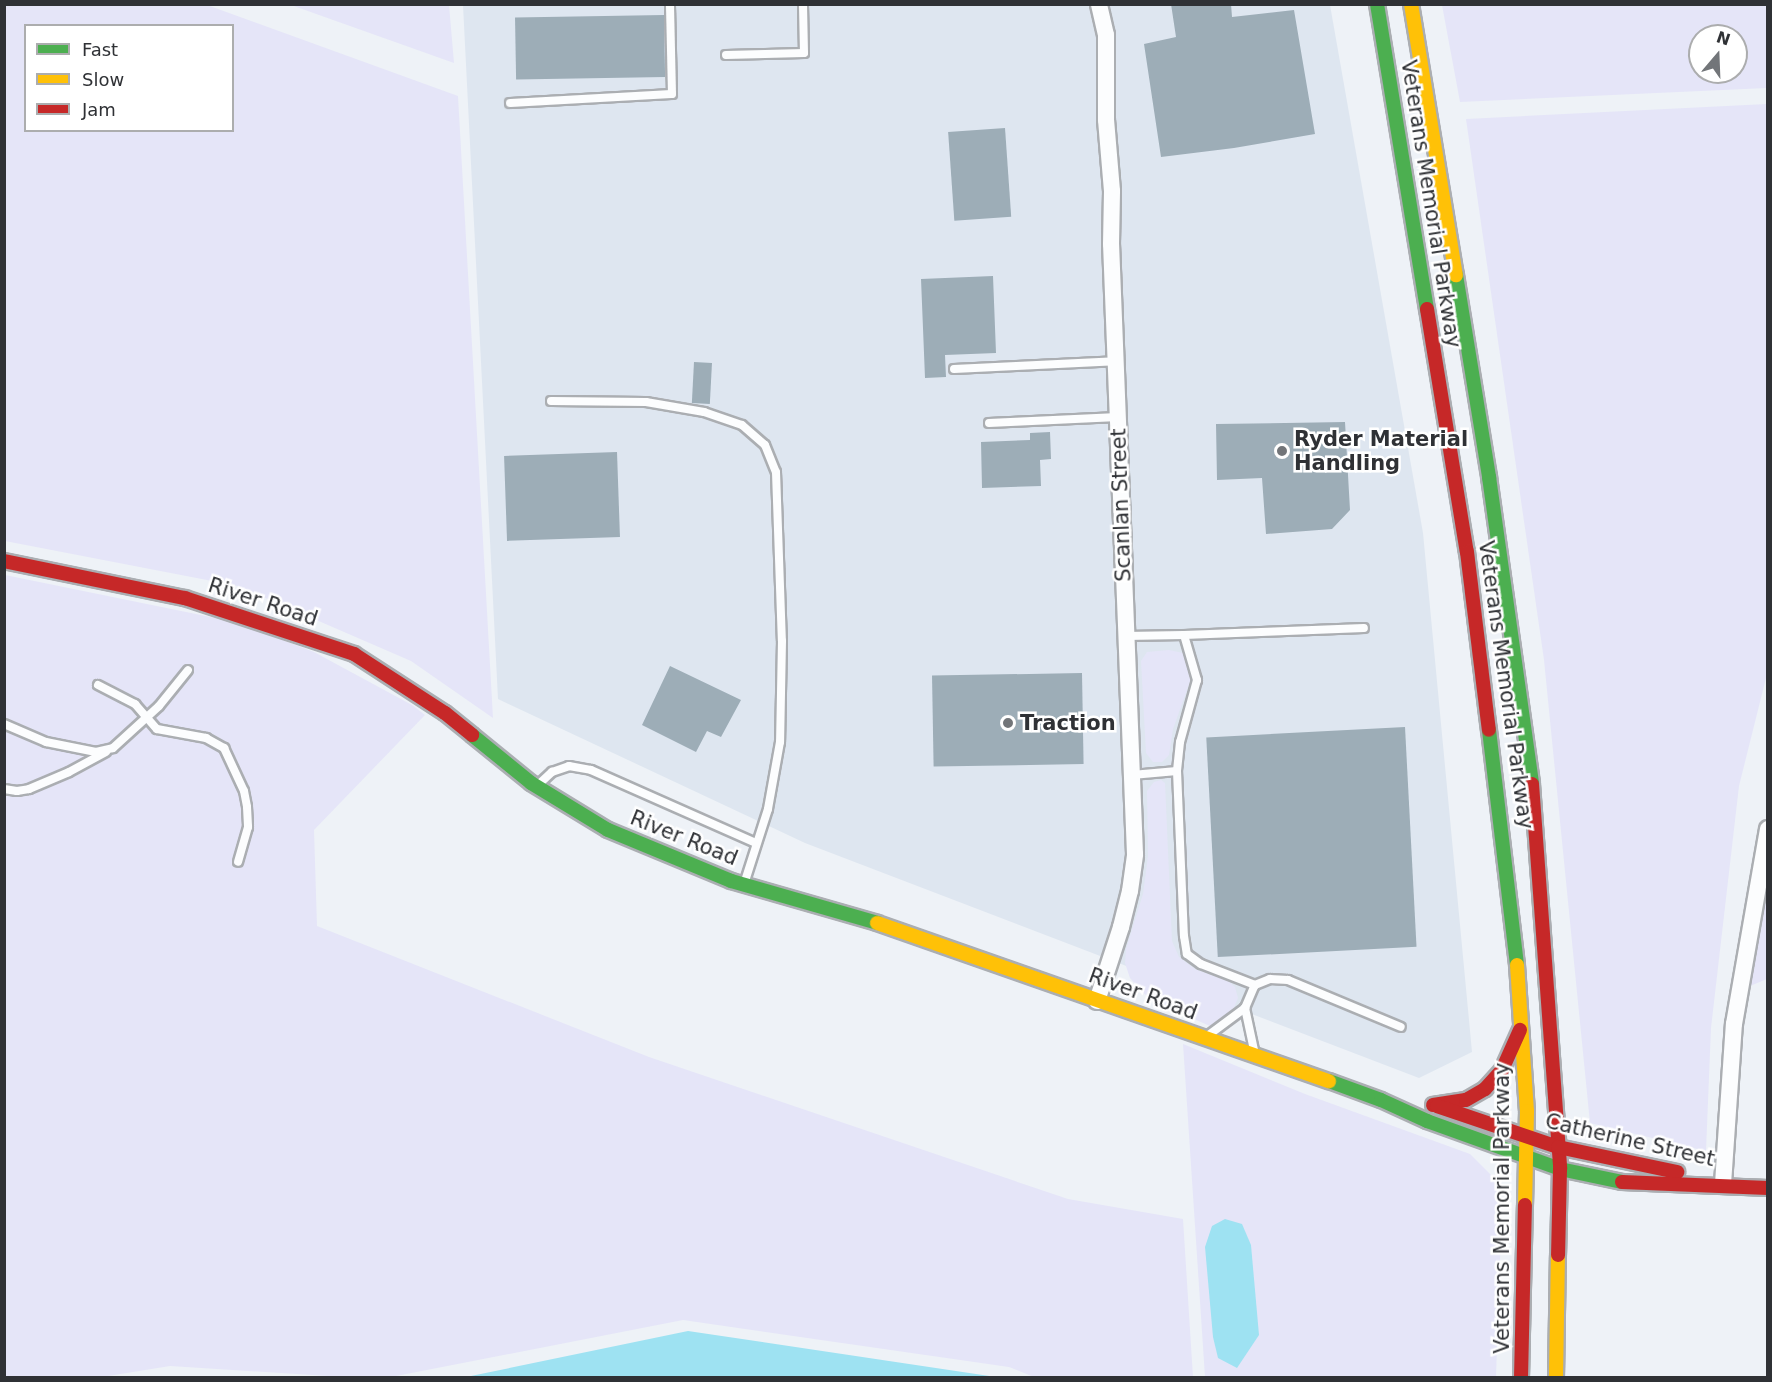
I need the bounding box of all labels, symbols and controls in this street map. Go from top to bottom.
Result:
legend [24,24,234,132]
north arrow [1688,24,1748,84]
text: N [1714,27,1733,50]
text: Fast [82,39,118,60]
street label: Veterans Memorial Parkway [1396,58,1466,350]
text: Slow [82,69,124,90]
text: Jam [82,99,116,120]
place label: Ryder Material Handling [1294,426,1468,476]
street label: Scanlan Street [1106,428,1136,582]
marker: Ryder Material Handling [1275,444,1289,458]
street label: Veterans Memorial Parkway [1473,539,1539,831]
street label: River Road [205,572,321,632]
place label: Traction [1020,710,1116,736]
marker: Traction [1001,716,1015,730]
street label: River Road [627,805,741,871]
street label: River Road [1085,963,1201,1025]
street label: Veterans Memorial Parkway [1489,1062,1515,1354]
street label: Catherine Street [1543,1108,1717,1172]

